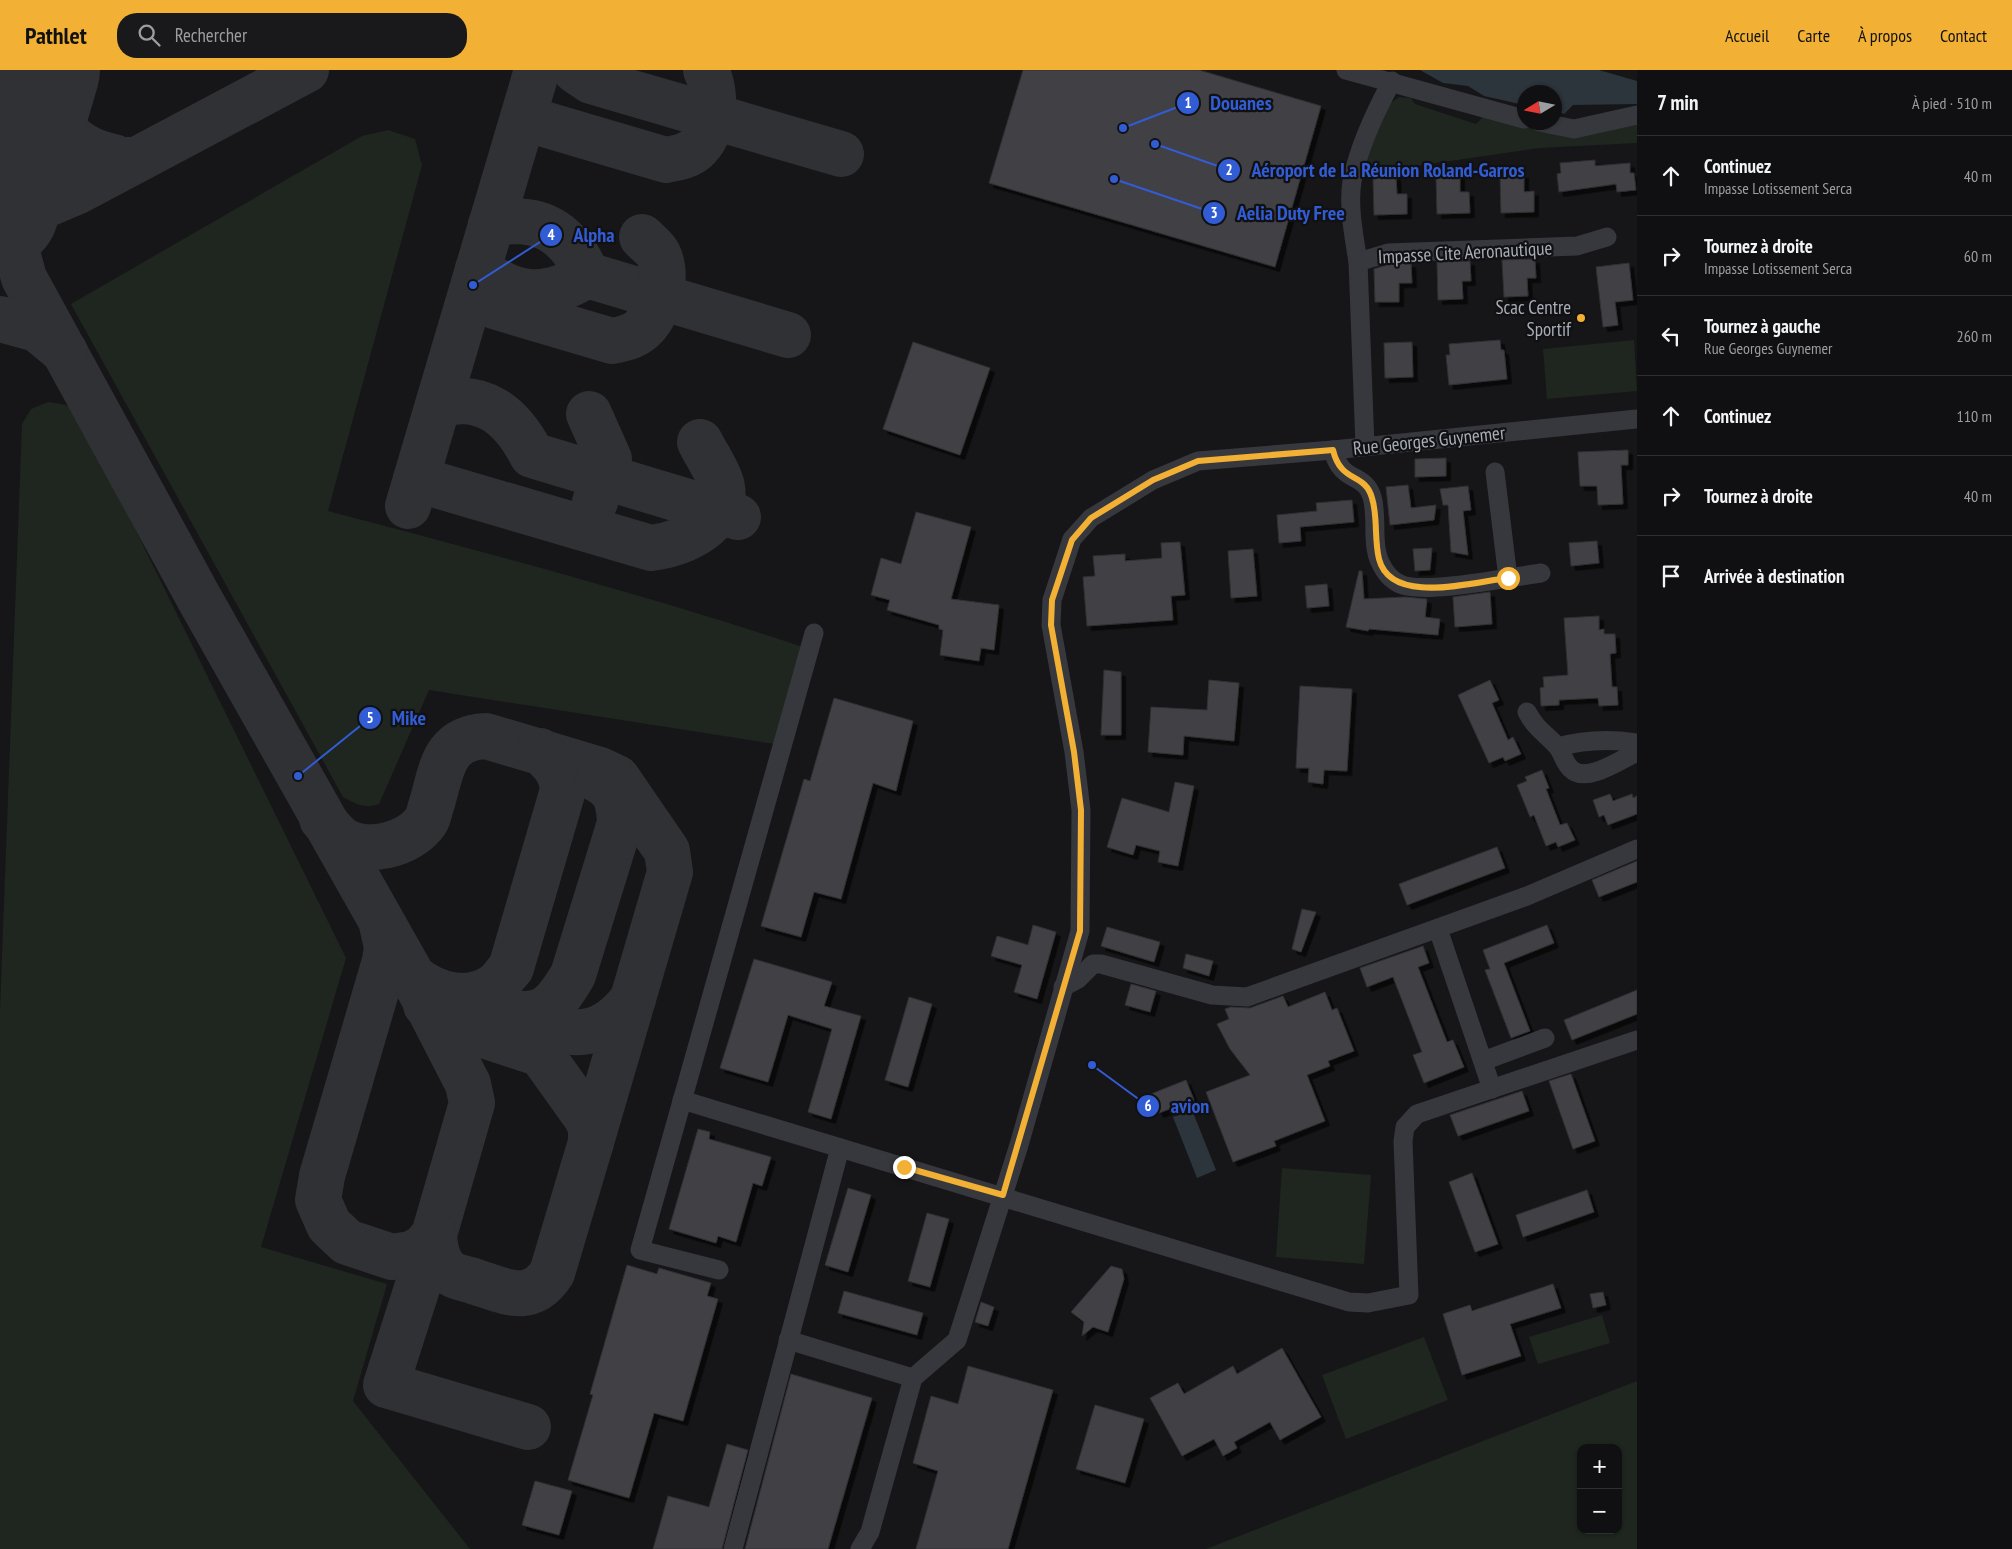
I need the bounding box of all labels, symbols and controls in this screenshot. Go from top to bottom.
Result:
search box [117,13,467,58]
text: Pathlet [25,20,87,51]
icon: search [135,21,163,49]
text: Rechercher [175,23,247,47]
text: Accueil [1725,24,1769,47]
text: Carte [1797,24,1830,47]
text: À propos [1858,24,1912,47]
text: Contact [1940,24,1987,47]
callout: Douanes [1175,85,1282,120]
north arrow [1517,85,1562,130]
text: 7 min [1657,89,1699,116]
text: Douanes [1210,90,1272,116]
text: 1 [1184,93,1192,112]
text: À pied · 510 m [1912,93,1992,113]
callout: Aéroport de La Réunion Roland-Garros [1217,152,1534,187]
text: Continuez [1704,154,1771,178]
text: Aéroport de La Réunion Roland-Garros [1251,157,1524,183]
text: 2 [1225,160,1233,179]
icon: ahead [1657,162,1685,190]
text: 40 m [1964,166,1992,186]
text: Impasse Lotissement Serca [1704,178,1852,198]
callout: Aelia Duty Free [1202,195,1355,230]
text: Aelia Duty Free [1236,200,1345,226]
text: 3 [1210,203,1218,222]
callout: Alpha [539,217,625,252]
text: Alpha [572,222,615,248]
text: 4 [547,225,555,244]
text: Tournez à droite [1704,234,1813,258]
street label: Impasse Cite Aeronautique [1377,235,1553,269]
icon: right [1657,242,1685,270]
text: 60 m [1964,246,1992,266]
text: Impasse Lotissement Serca [1704,258,1852,278]
place label: Scac Centre Sportif [1495,295,1572,341]
marker: Scac Centre Sportif [1575,312,1587,324]
text: Tournez à gauche [1704,314,1821,338]
icon: left [1657,322,1685,350]
text: 260 m [1957,326,1992,346]
text: Rue Georges Guynemer [1704,338,1832,358]
icon: ahead [1657,402,1685,430]
text: Continuez [1704,404,1771,428]
text: 110 m [1957,406,1992,426]
street label: Rue Georges Guynemer [1352,420,1507,460]
icon: right [1657,482,1685,510]
text: Tournez à droite [1704,484,1813,508]
text: 40 m [1964,486,1992,506]
icon: arrive [1657,562,1685,590]
text: Arrivée à destination [1704,564,1845,588]
route start [1497,567,1520,590]
callout: Mike [357,700,437,735]
text: Mike [392,705,426,731]
text: 5 [366,708,374,727]
callout: avion [1136,1088,1219,1123]
text: avion [1171,1093,1209,1119]
text: 6 [1144,1096,1152,1115]
route end [893,1156,916,1179]
map controls [1577,1444,1622,1534]
button: + [1577,1444,1622,1489]
button: − [1577,1489,1622,1534]

